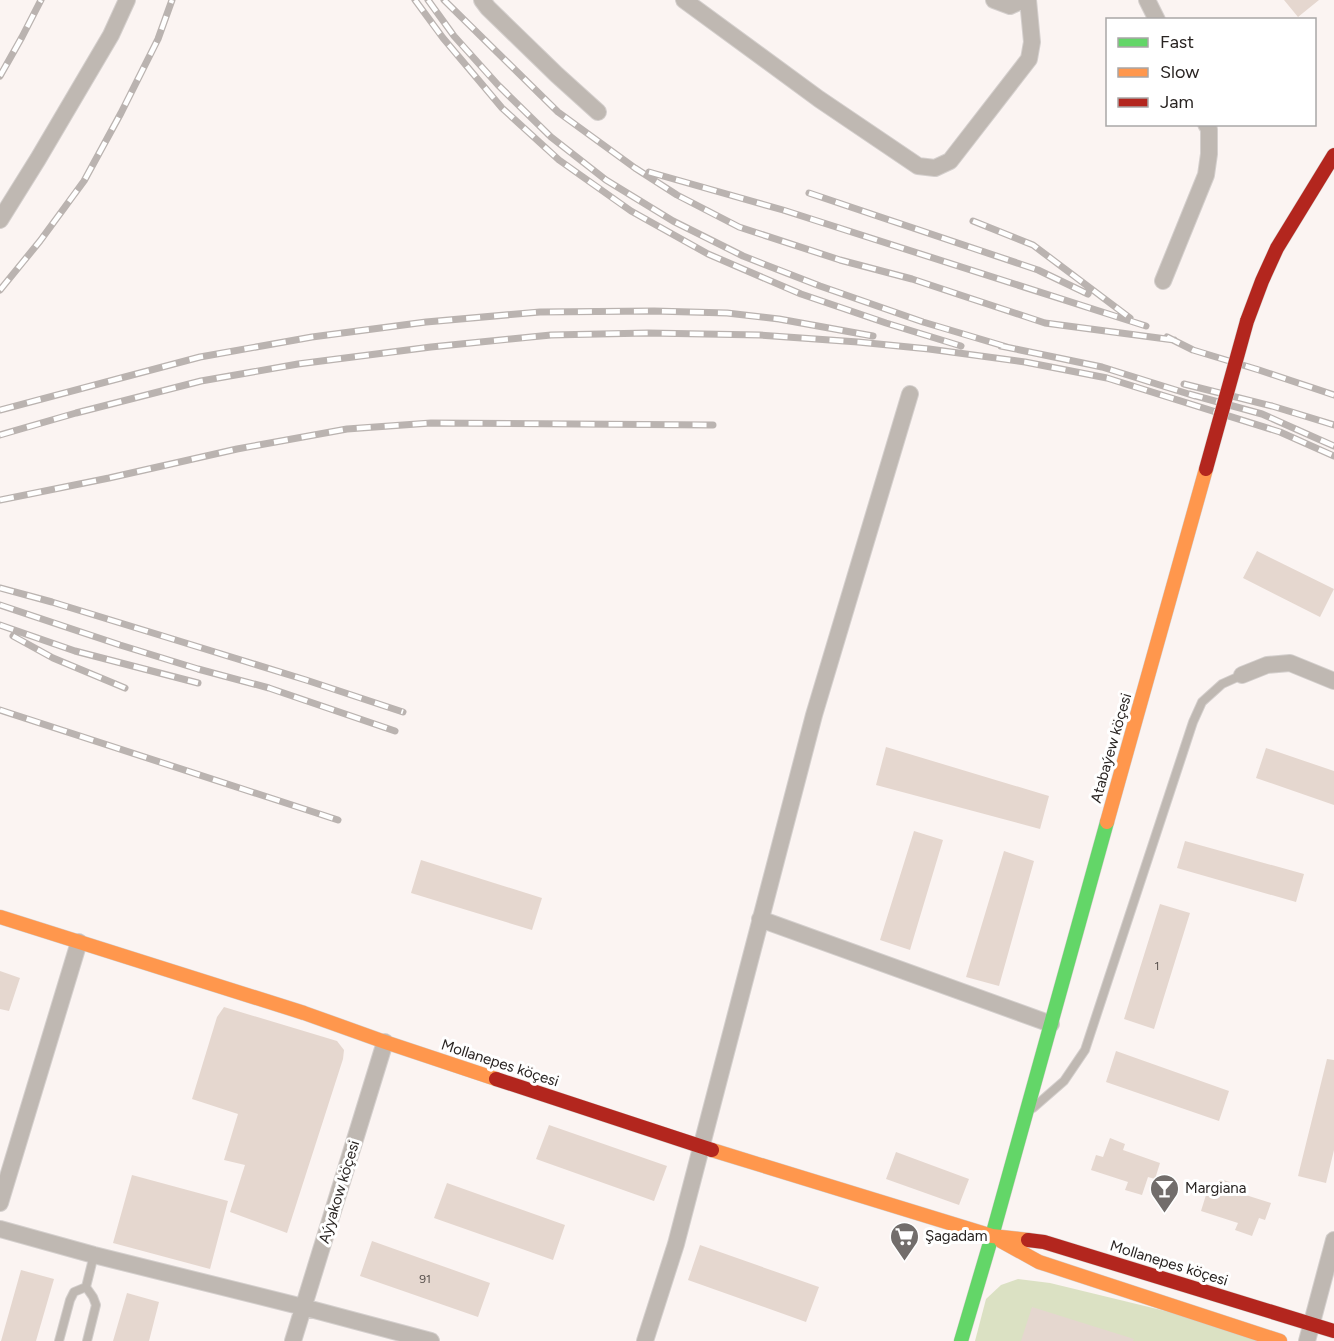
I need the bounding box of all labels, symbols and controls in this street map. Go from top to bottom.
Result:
legend [1106,18,1316,126]
text: Fast [1160,31,1194,53]
text: Slow [1160,61,1199,83]
text: Jam [1160,91,1194,113]
street label: Atabaýew köçesi [1087,691,1135,805]
house number: 1 [1155,959,1159,973]
street label: Mollanepes köçesi [439,1036,561,1090]
street label: Aýyakow köçesi [315,1138,363,1246]
bar icon: Margiana [1148,1172,1180,1214]
place label: Margiana [1185,1179,1246,1197]
supermarket icon: Şagadam [888,1220,920,1262]
place label: Şagadam [925,1227,988,1245]
street label: Mollanepes köçesi [1108,1236,1230,1290]
house number: 91 [419,1272,431,1286]

